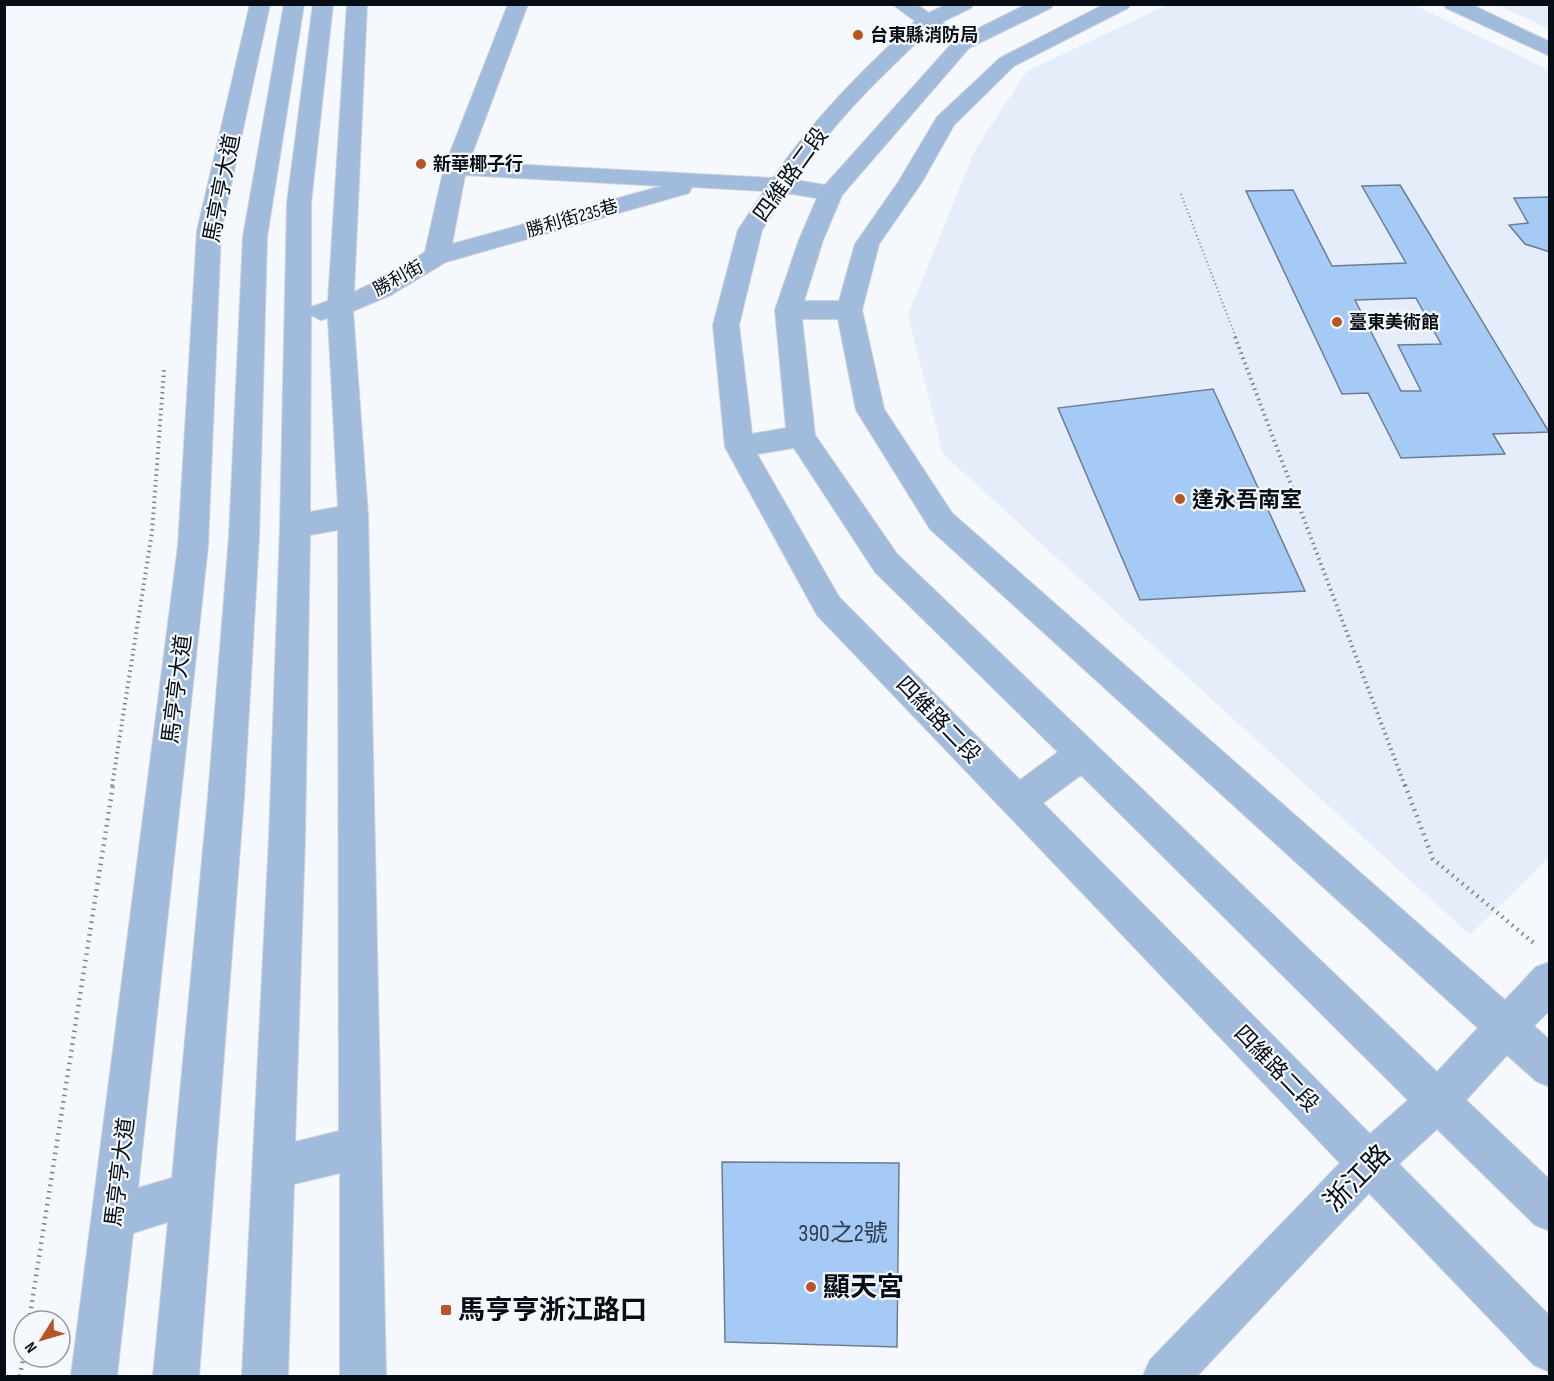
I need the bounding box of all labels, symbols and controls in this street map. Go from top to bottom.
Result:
place label: 台東縣消防局 [870,25,978,46]
marker: 台東縣消防局 [851,28,865,42]
street label: 四維路二段 [748,122,834,227]
street label: 馬亨亨大道 [199,132,246,245]
place label: 新華椰子行 [433,153,523,175]
marker: 新華椰子行 [414,157,428,171]
street label: 勝利街235巷 [524,195,620,242]
street label: 勝利街 [370,256,427,301]
place label: 臺東美術館 [1349,312,1439,333]
marker: 臺東美術館 [1330,315,1344,329]
place label: 達永吾南室 [1192,487,1302,514]
marker: 達永吾南室 [1173,492,1187,506]
street label: 馬亨亨大道 [157,633,198,745]
street label: 四維路二段 [890,671,986,769]
street label: 四維路二段 [1228,1020,1324,1118]
street label: 馬亨亨大道 [100,1116,141,1228]
street label: 浙江路 [1318,1139,1398,1219]
house number: 390之2號 [798,1219,888,1248]
place label: 顯天宮 [823,1272,904,1304]
marker: 顯天宮 [804,1280,818,1294]
place label: 馬亨亨浙江路口 [458,1295,647,1327]
marker: 馬亨亨浙江路口 [439,1303,453,1317]
north arrow [12,1309,72,1369]
text: N [21,1338,41,1356]

